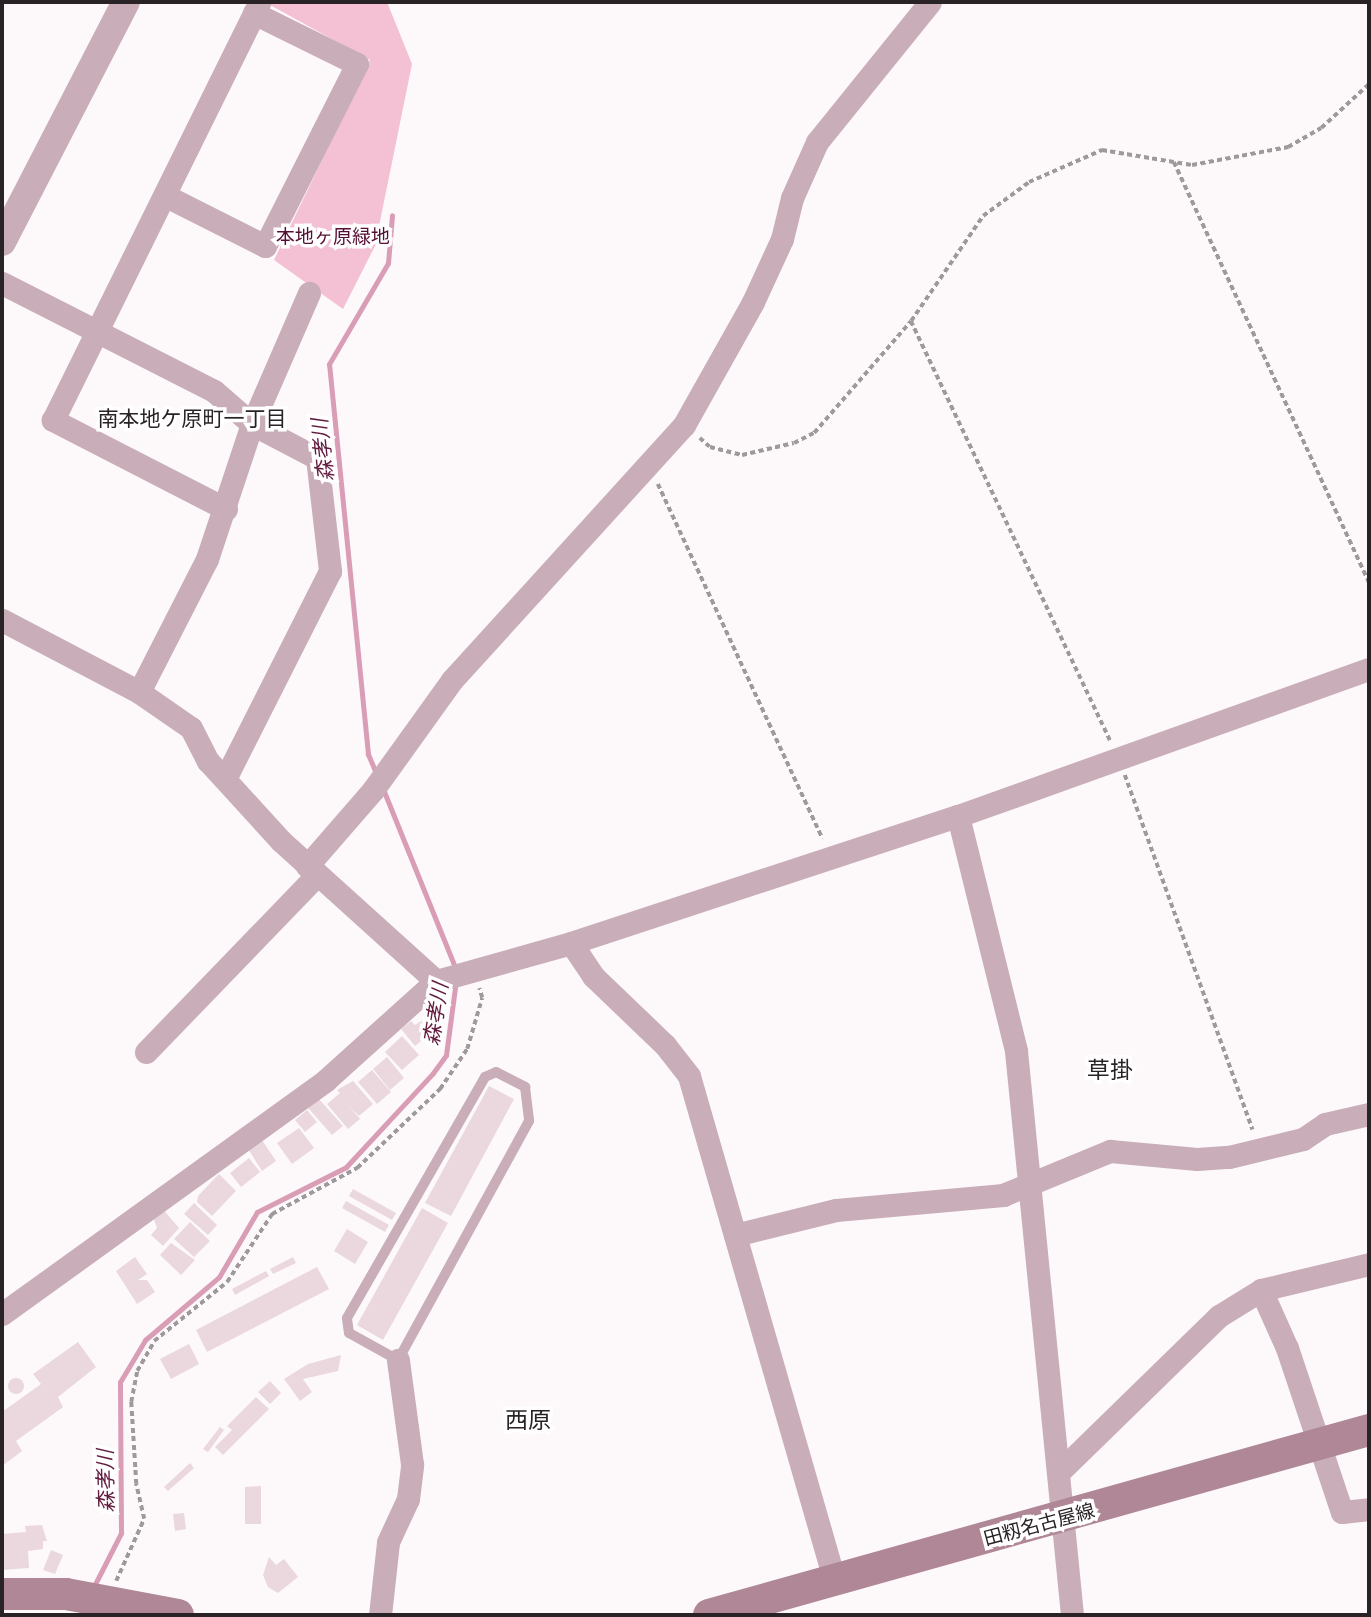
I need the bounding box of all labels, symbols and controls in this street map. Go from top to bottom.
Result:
park label: 本地ヶ原緑地 [276,225,390,247]
district label: 南本地ケ原町一丁目 [98,405,286,431]
water label: 森孝川 [306,417,338,483]
water label: 森孝川 [418,981,452,1047]
district label: 草掛 [1087,1055,1133,1083]
district label: 西原 [505,1405,551,1433]
water label: 森孝川 [92,1449,118,1513]
street label: 田籾名古屋線 [981,1498,1097,1550]

